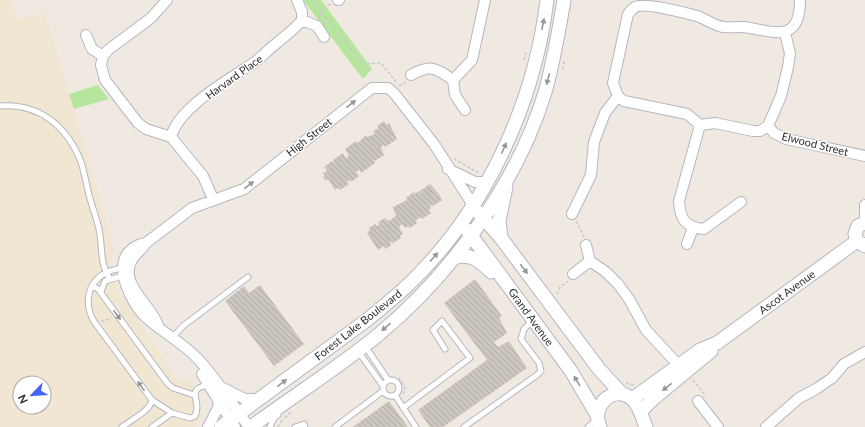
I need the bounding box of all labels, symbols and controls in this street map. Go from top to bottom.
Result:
one-way arrow [541,18,547,30]
street label: Harvard Place [203,52,265,102]
one-way arrow [545,74,551,86]
one-way arrow [345,100,356,109]
street label: High Street [283,115,334,159]
street label: Elwood Street [781,129,850,158]
one-way arrow [501,142,507,153]
one-way arrow [243,181,254,189]
one-way arrow [429,252,438,262]
one-way arrow [520,264,528,274]
street label: Ascot Avenue [756,267,818,316]
street label: Grand Avenue [506,285,557,348]
street label: Forest Lake Boulevard [312,287,404,363]
one-way arrow [113,310,121,320]
one-way arrow [381,323,391,332]
north arrow [12,375,52,415]
one-way arrow [573,375,580,387]
one-way arrow [277,379,287,387]
one-way arrow [138,381,146,391]
one-way arrow [662,383,673,392]
text: N [15,393,30,406]

